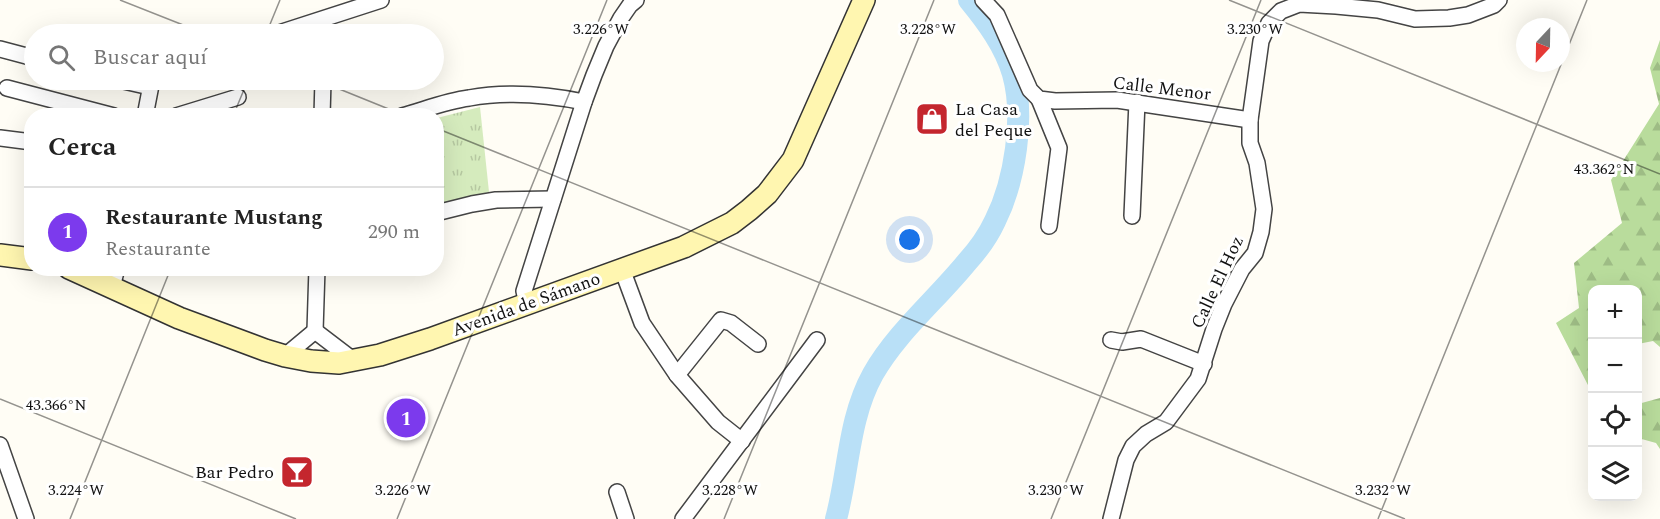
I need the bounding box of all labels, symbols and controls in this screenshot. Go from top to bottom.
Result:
text: 3.226°W [573,18,629,41]
text: 3.228°W [900,18,956,41]
text: 3.230°W [1227,18,1283,41]
north arrow [1516,18,1570,72]
search box [24,24,444,90]
icon: search [45,41,78,74]
text: Buscar aquí [93,41,207,74]
street label: Calle Menor [1111,69,1213,108]
place label: La Casa del Peque [955,96,1032,144]
shop icon: La Casa del Peque [914,101,950,137]
text: Cerca [48,127,116,167]
text: 43.362°N [1574,158,1634,181]
text: Restaurante Mustang [105,201,323,234]
text: 1 [62,217,73,247]
text: 290 m [368,217,420,247]
your location [895,225,924,254]
street label: Calle El Hoz [1184,231,1251,333]
text: Restaurante [105,234,211,264]
street label: Avenida de Sámano [448,265,604,344]
map controls [1588,285,1642,501]
button: + [1588,285,1642,339]
button: − [1588,339,1642,393]
button: locate [1588,393,1642,447]
text: 43.366°N [26,394,86,417]
pin: 1 [386,396,426,440]
button: layers [1588,447,1642,501]
bar icon: Bar Pedro [279,454,315,490]
place label: Bar Pedro [195,459,274,486]
text: 3.224°W [48,479,104,502]
text: 3.226°W [375,479,431,502]
text: 3.228°W [702,479,758,502]
text: 3.230°W [1028,479,1084,502]
text: 3.232°W [1355,479,1411,502]

